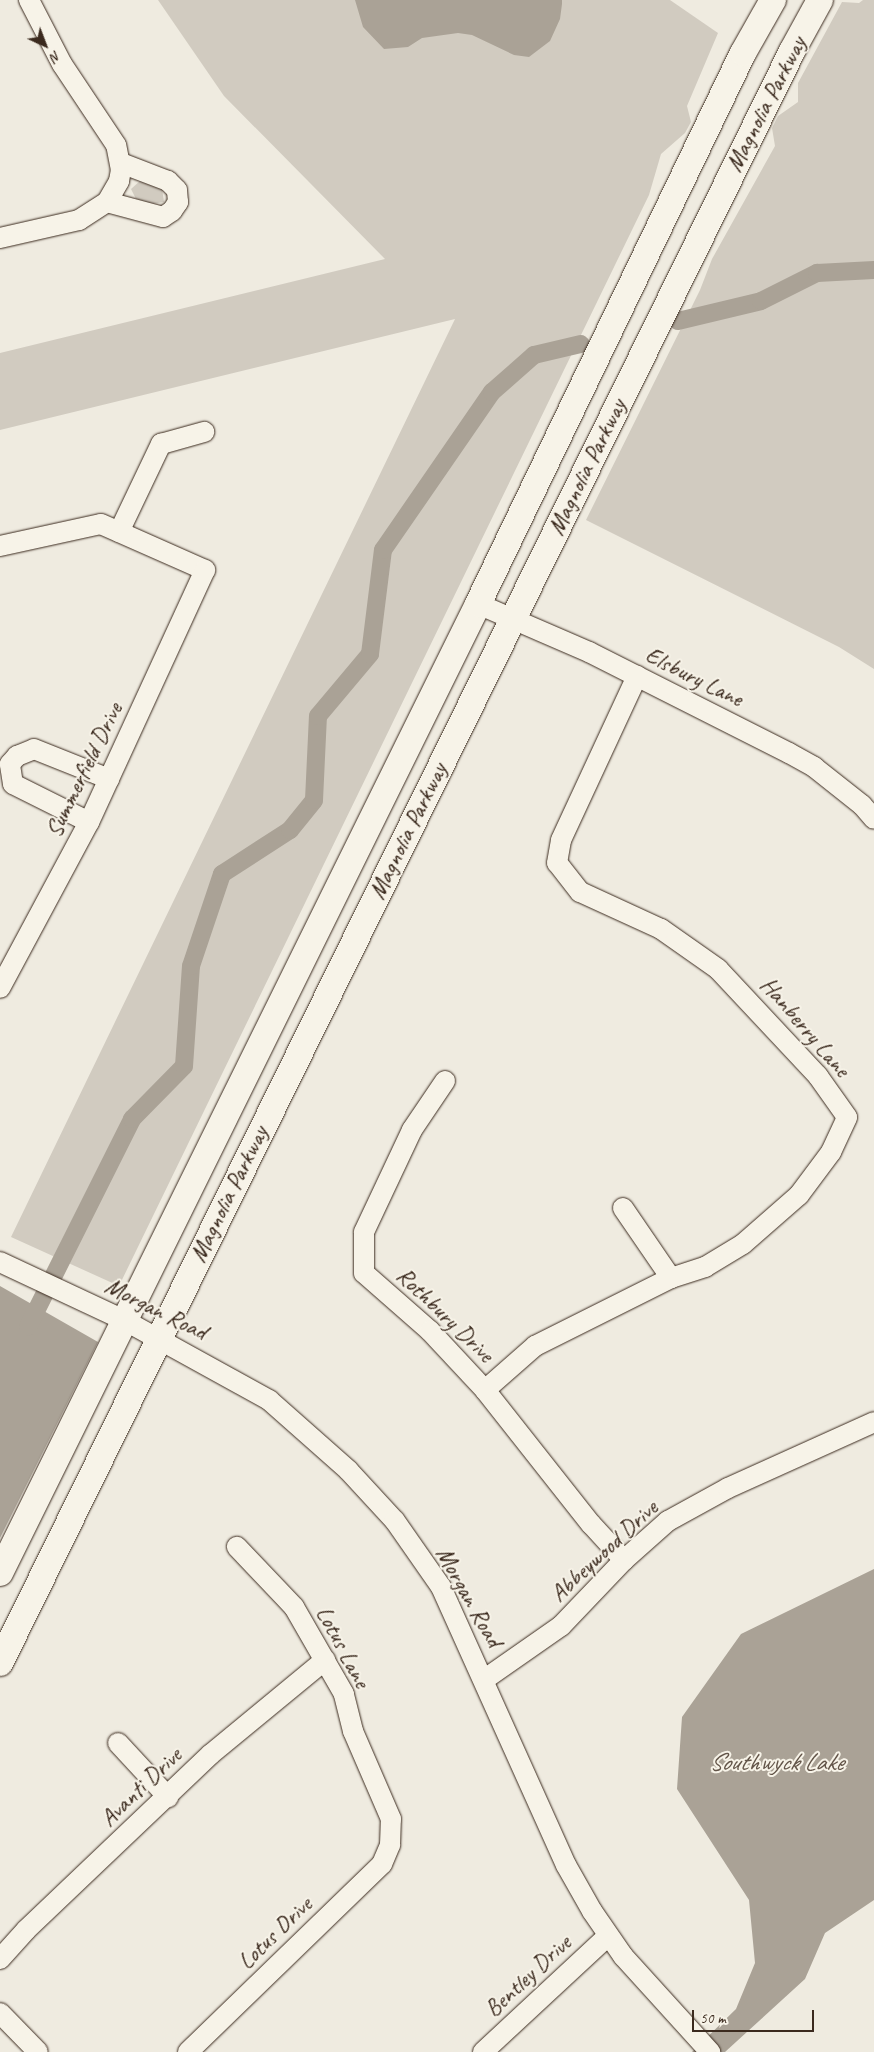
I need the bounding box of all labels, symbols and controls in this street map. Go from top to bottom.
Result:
north arrow [20,20,70,70]
street label: Magnolia Parkway [719,31,813,177]
text: N [47,47,65,66]
street label: Magnolia Parkway [541,394,633,540]
street label: Elsbury Lane [640,641,748,713]
street label: Summerfield Drive [39,698,129,842]
street label: Magnolia Parkway [362,758,454,904]
street label: Hanberry Lane [754,971,856,1083]
street label: Magnolia Parkway [183,1121,275,1267]
street label: Rothbury Drive [390,1261,500,1369]
street label: Morgan Road [101,1271,211,1347]
street label: Abbeywood Drive [544,1494,664,1608]
street label: Morgan Road [430,1542,508,1652]
street label: Lotus Lane [309,1601,377,1693]
street label: Avanti Drive [94,1741,188,1833]
water label: Southwyck Lake [709,1747,843,1777]
street label: Lotus Drive [232,1890,318,1976]
street label: Bentley Drive [479,1929,577,2023]
scale bar [694,2000,816,2032]
text: 50 m [700,2009,726,2028]

